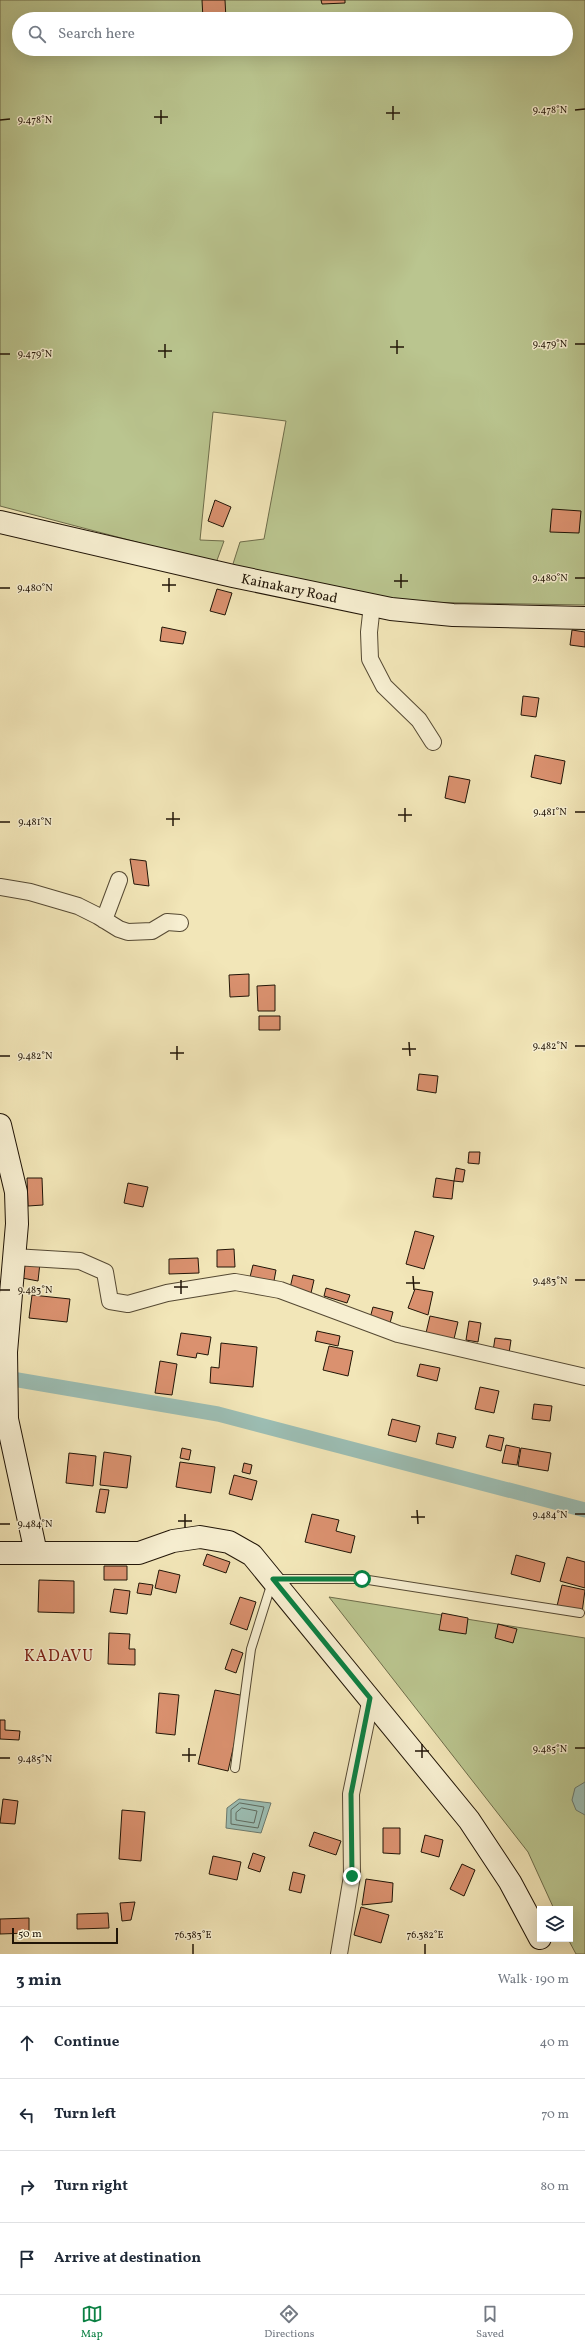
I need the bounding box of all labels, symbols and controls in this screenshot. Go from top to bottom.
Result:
search box [12,12,573,56]
icon: search [26,23,48,45]
text: Search here [58,24,135,45]
text: 9.478°N [533,103,568,117]
text: 9.478°N [18,113,53,127]
text: 9.479°N [533,337,568,351]
text: 9.479°N [18,347,53,361]
street label: Kainakary Road [239,570,339,609]
text: 9.480°N [532,571,568,585]
text: 9.480°N [17,581,53,595]
text: 9.481°N [533,805,567,819]
text: 9.481°N [18,815,52,829]
text: 9.482°N [533,1039,568,1053]
text: 9.482°N [18,1049,53,1063]
text: 9.483°N [533,1274,568,1288]
text: 9.483°N [18,1283,53,1297]
text: 9.484°N [533,1508,568,1522]
text: 9.484°N [18,1517,53,1531]
route start [353,1570,371,1588]
district label: KADAVU [24,1646,94,1668]
text: 9.485°N [533,1742,568,1756]
text: 9.485°N [18,1752,53,1766]
route end [343,1867,361,1885]
map controls [537,1906,573,1942]
button: layers [537,1906,573,1942]
scale bar [12,1926,118,1945]
text: 50 m [18,1927,42,1942]
text: 76.383°E [175,1928,211,1942]
text: 76.382°E [407,1928,444,1942]
text: 3 min [16,1969,62,1992]
text: Walk · 190 m [498,1971,569,1989]
icon: ahead [16,2032,38,2054]
text: Continue [54,2032,119,2053]
text: 40 m [540,2034,569,2052]
icon: left [16,2104,38,2126]
text: Turn left [54,2104,116,2125]
text: 70 m [541,2106,569,2124]
icon: right [16,2176,38,2198]
text: Turn right [54,2176,128,2197]
text: 80 m [540,2178,569,2196]
icon: arrive [16,2248,38,2270]
text: Arrive at destination [54,2248,201,2269]
tab: Map [81,2303,103,2342]
tab: Directions [264,2303,315,2342]
tab: Saved [476,2303,504,2342]

